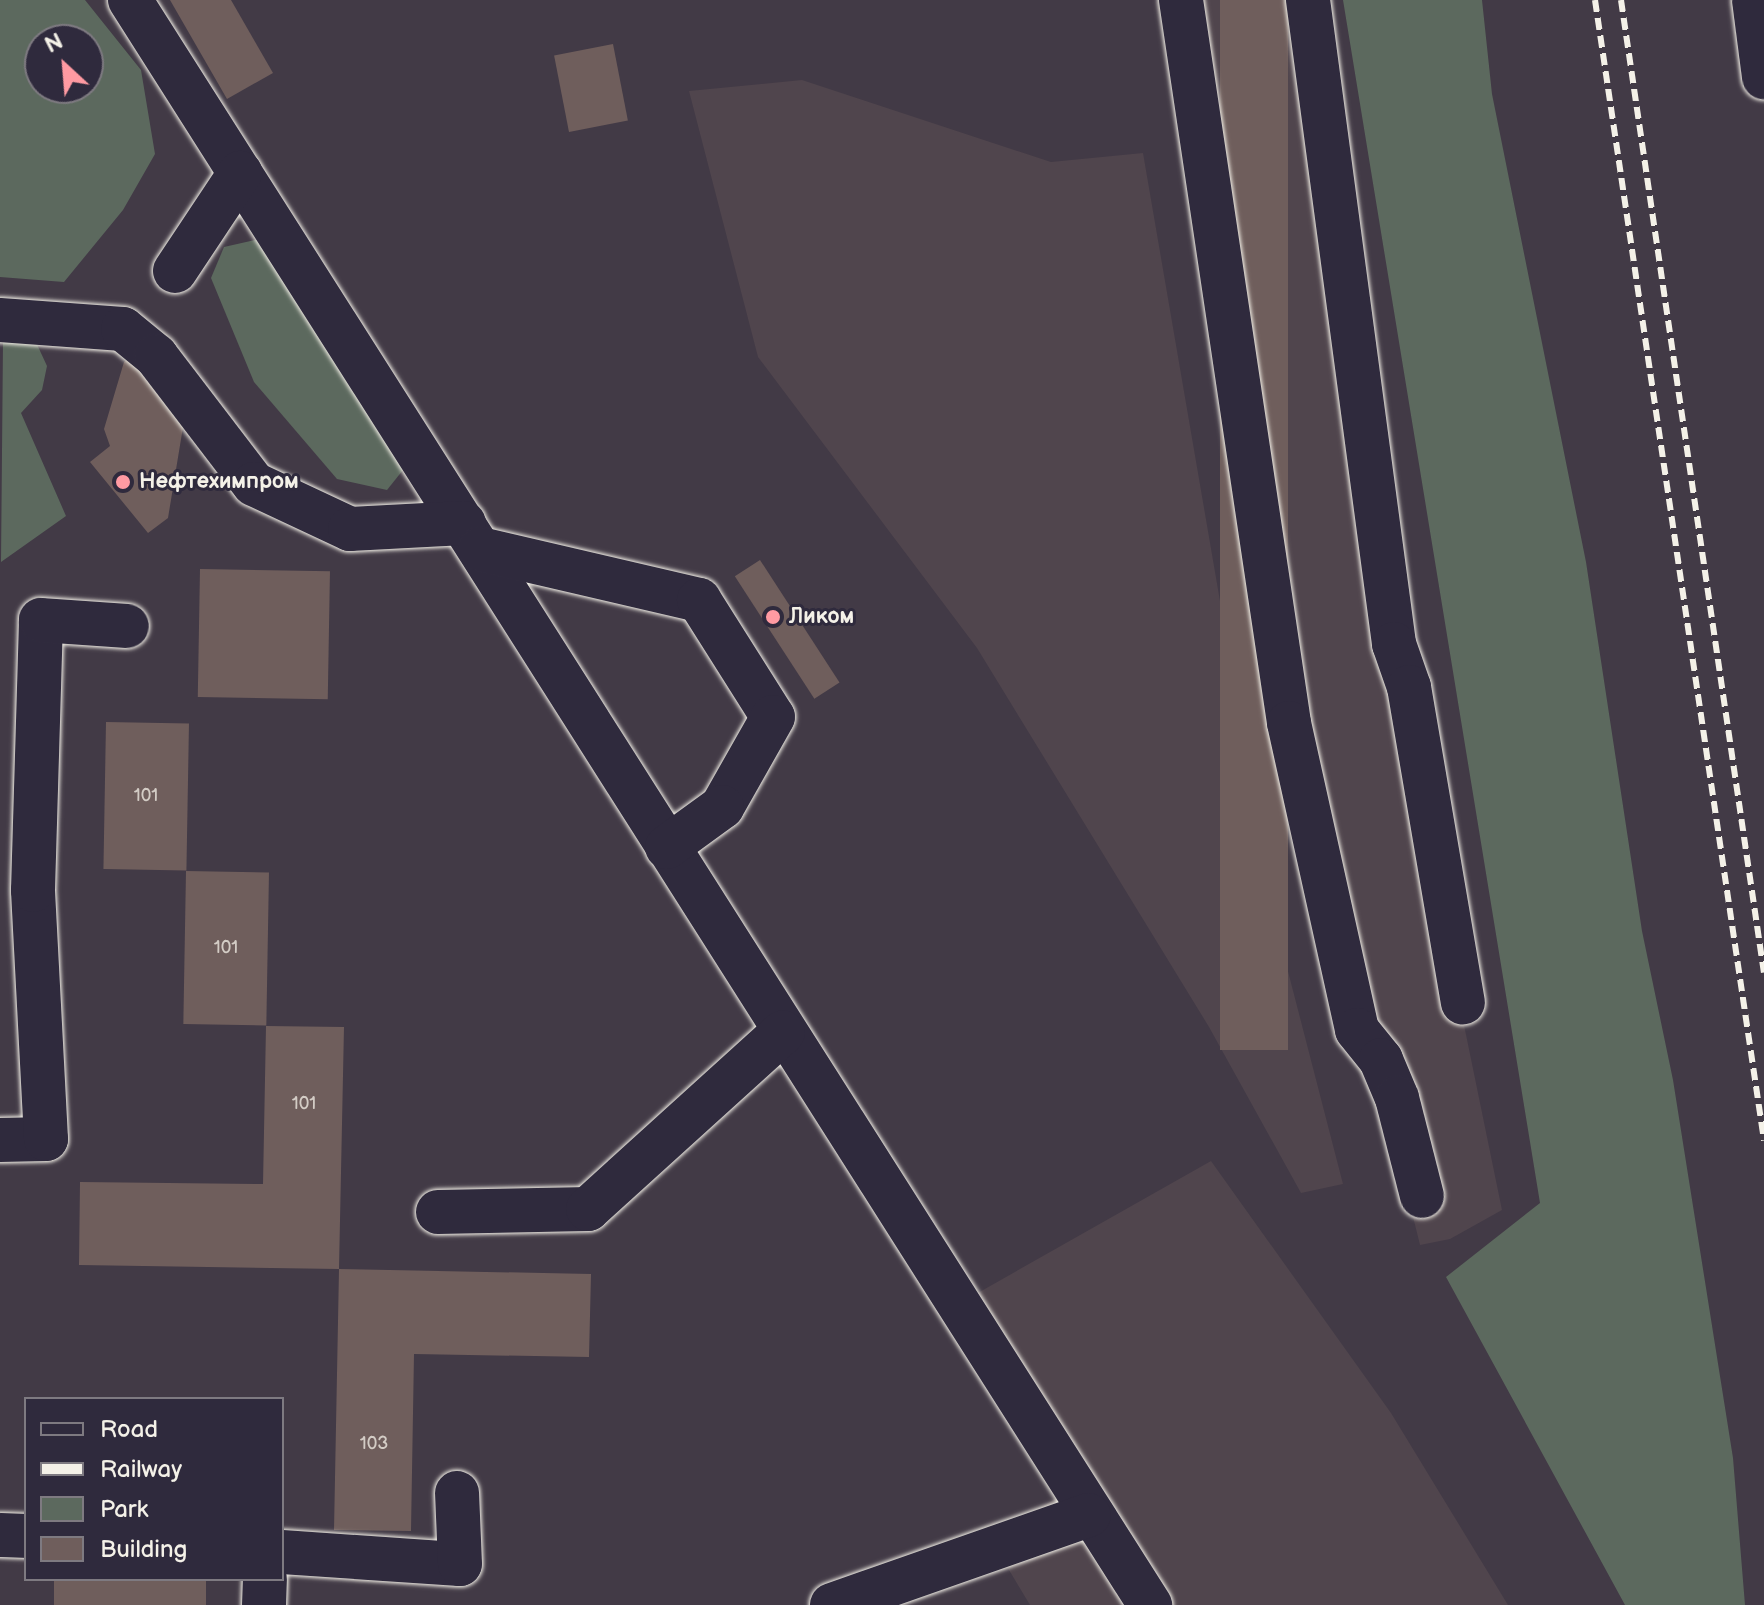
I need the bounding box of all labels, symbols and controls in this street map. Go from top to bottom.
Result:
north arrow [24,24,104,104]
text: N [41,28,67,60]
place label: Нефтехимпром [139,469,299,495]
marker: Нефтехимпром [114,473,132,491]
place label: Ликом [789,604,854,630]
marker: Ликом [764,608,782,626]
house number: 101 [134,785,158,807]
house number: 101 [214,937,238,959]
house number: 101 [292,1093,316,1115]
legend [24,1397,284,1581]
text: Road [100,1415,158,1444]
house number: 103 [360,1433,388,1455]
text: Railway [100,1455,182,1484]
text: Park [100,1495,148,1524]
text: Building [100,1535,187,1564]

